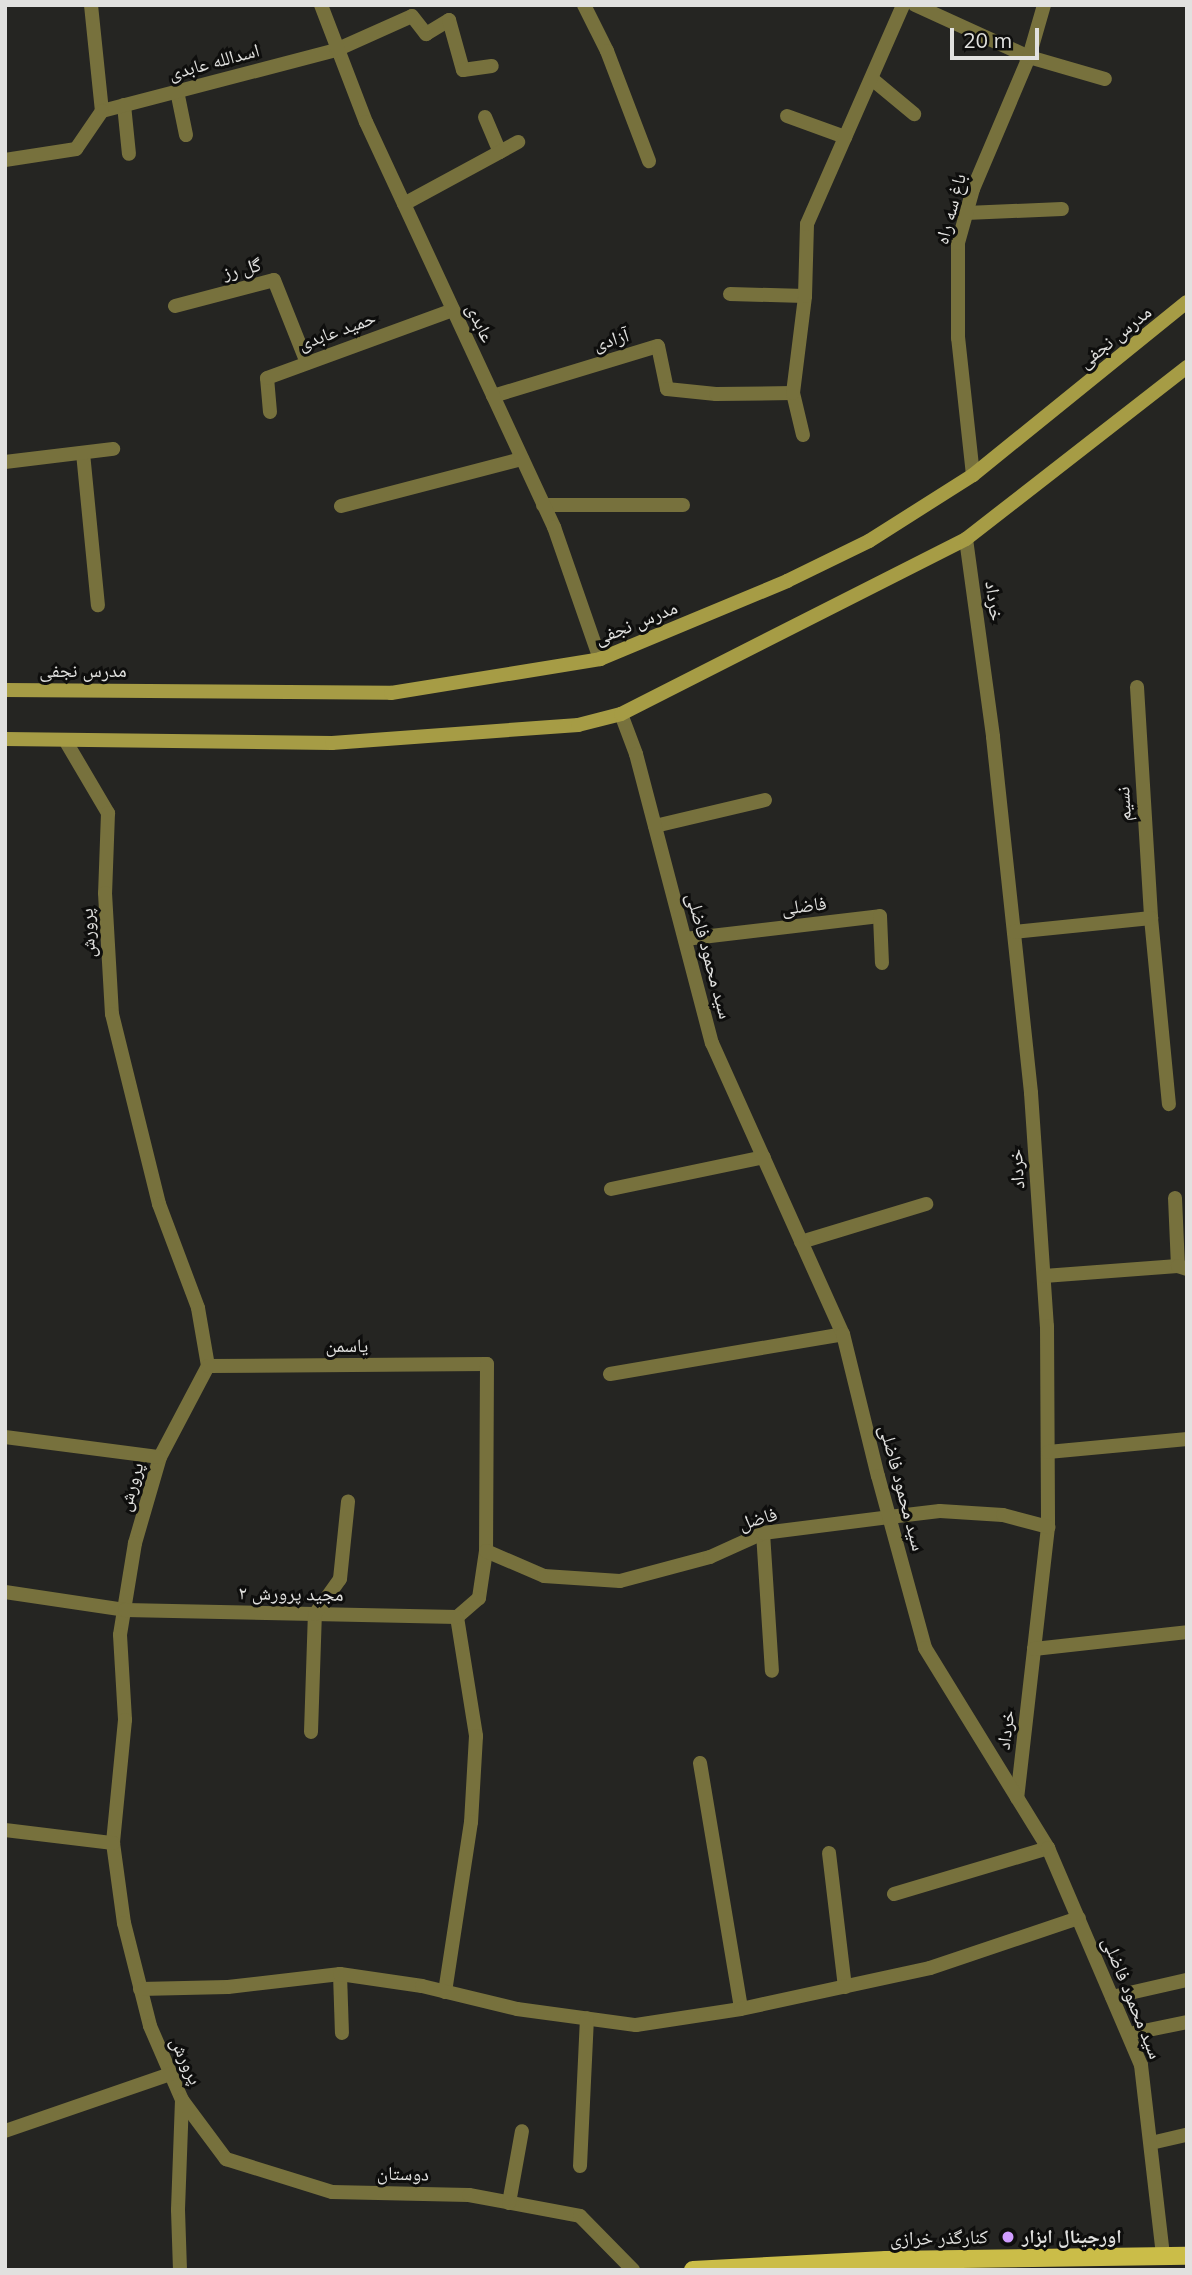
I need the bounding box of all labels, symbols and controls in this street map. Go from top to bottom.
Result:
scale bar [954,14,1043,58]
text: 20 m [963,27,1012,53]
street label: اسدالله عابدی [166,39,262,85]
street label: باغ سه راه [931,171,971,247]
street label: گل رز [221,254,263,284]
street label: عابدی [461,300,499,346]
street label: مدرس نجفی [1074,301,1156,373]
street label: حمید عابدی [295,306,379,356]
street label: آزادی [590,324,632,356]
street label: خرداد [980,580,1008,622]
street label: مدرس نجفی [591,596,681,650]
street label: مدرس نجفی [39,660,127,682]
street label: نسیم [1112,786,1136,822]
street label: سید محمود فاضلی [681,890,737,1022]
street label: فاضلی [780,892,828,920]
street label: پرورش [75,908,101,958]
street label: خرداد [1004,1148,1030,1190]
street label: یاسمن [326,1335,368,1357]
street label: سید محمود فاضلی [874,1422,930,1554]
street label: پرورش [113,1460,149,1514]
street label: فاضل [736,1503,780,1535]
street label: مجید پرورش ۲ [238,1582,344,1606]
street label: خرداد [992,1709,1020,1751]
street label: سید محمود فاضلی [1097,1934,1167,2062]
street label: پرورش [165,2034,207,2088]
street label: دوستان [377,2162,429,2186]
street label: کنارگذر خرازی [890,2226,988,2250]
place label: اورجینال ابزار [1022,2226,1122,2248]
marker: اورجینال ابزار [1000,2229,1016,2245]

